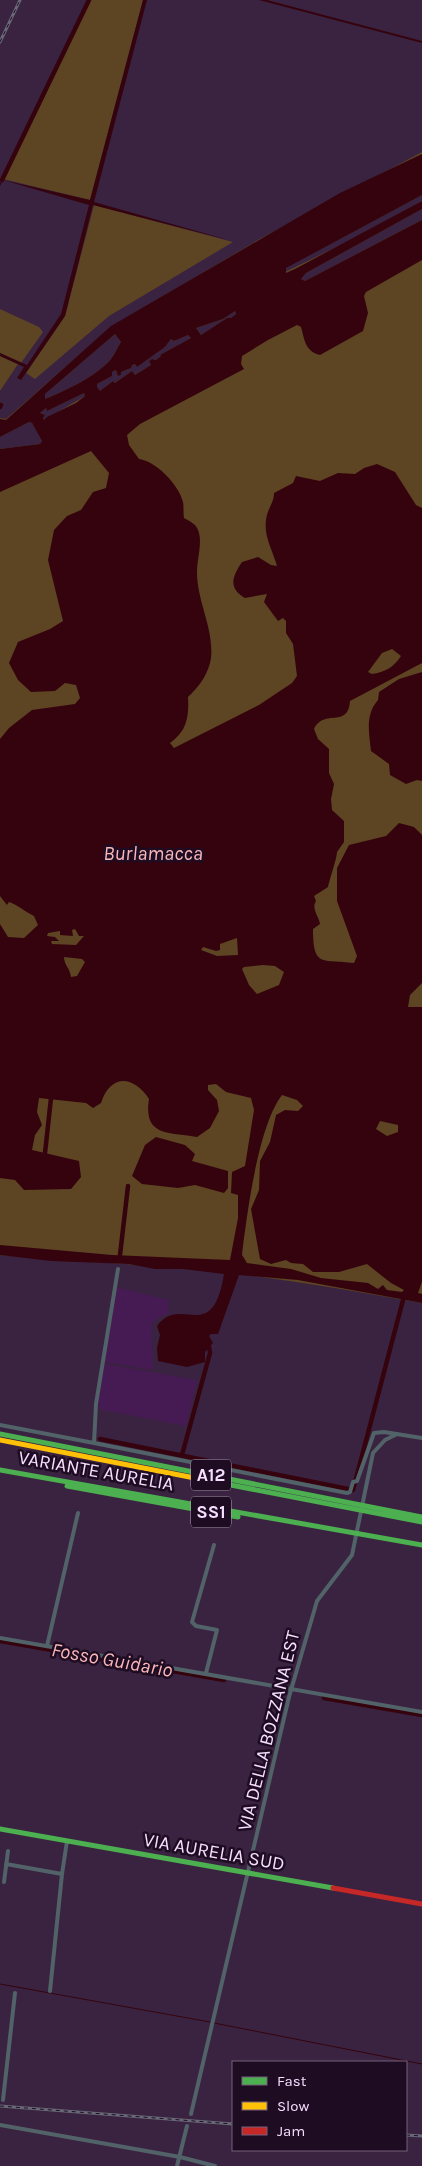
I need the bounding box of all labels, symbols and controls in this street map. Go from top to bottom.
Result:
water label: Burlamacca [103,842,203,865]
street label: VARIANTE AURELIA [17,1447,175,1496]
road number: A12 [191,1460,231,1490]
road number: SS1 [191,1496,231,1528]
street label: VIA DELLA BOZZANA EST [233,1628,305,1833]
water label: Fosso Guidario [50,1638,174,1682]
street label: VIA AURELIA SUD [142,1829,286,1875]
legend [232,2061,407,2151]
text: Fast [277,2072,307,2090]
text: Slow [277,2097,309,2115]
text: Jam [277,2122,305,2140]

